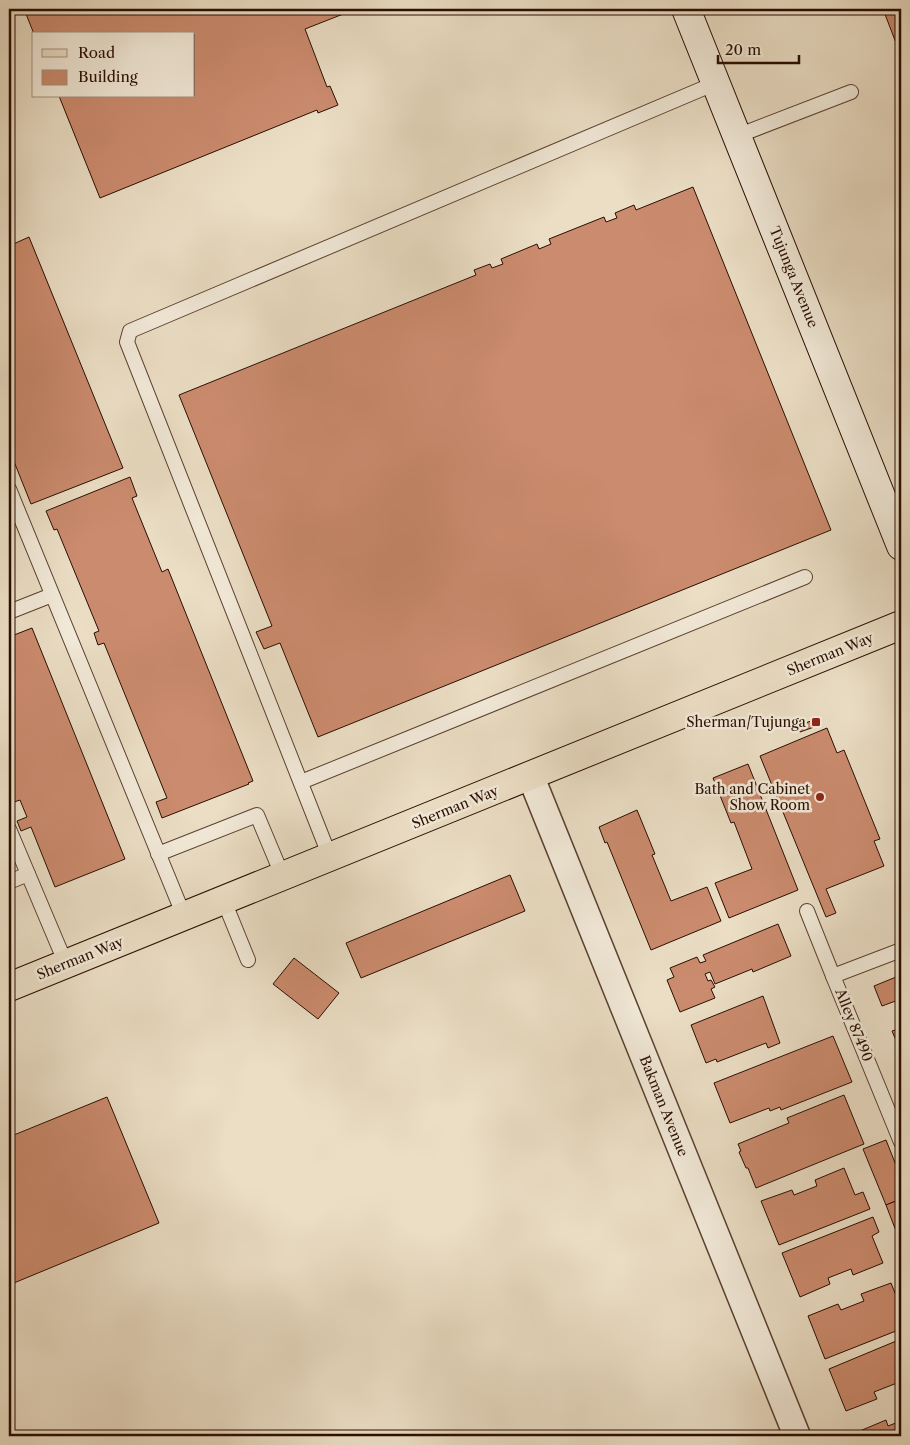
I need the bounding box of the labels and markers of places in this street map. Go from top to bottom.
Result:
place label: Sherman/Tujunga [686,713,807,731]
marker: Sherman/Tujunga [810,716,822,728]
place label: Bath and Cabinet Show Room [695,780,810,814]
marker: Bath and Cabinet Show Room [814,791,826,803]

